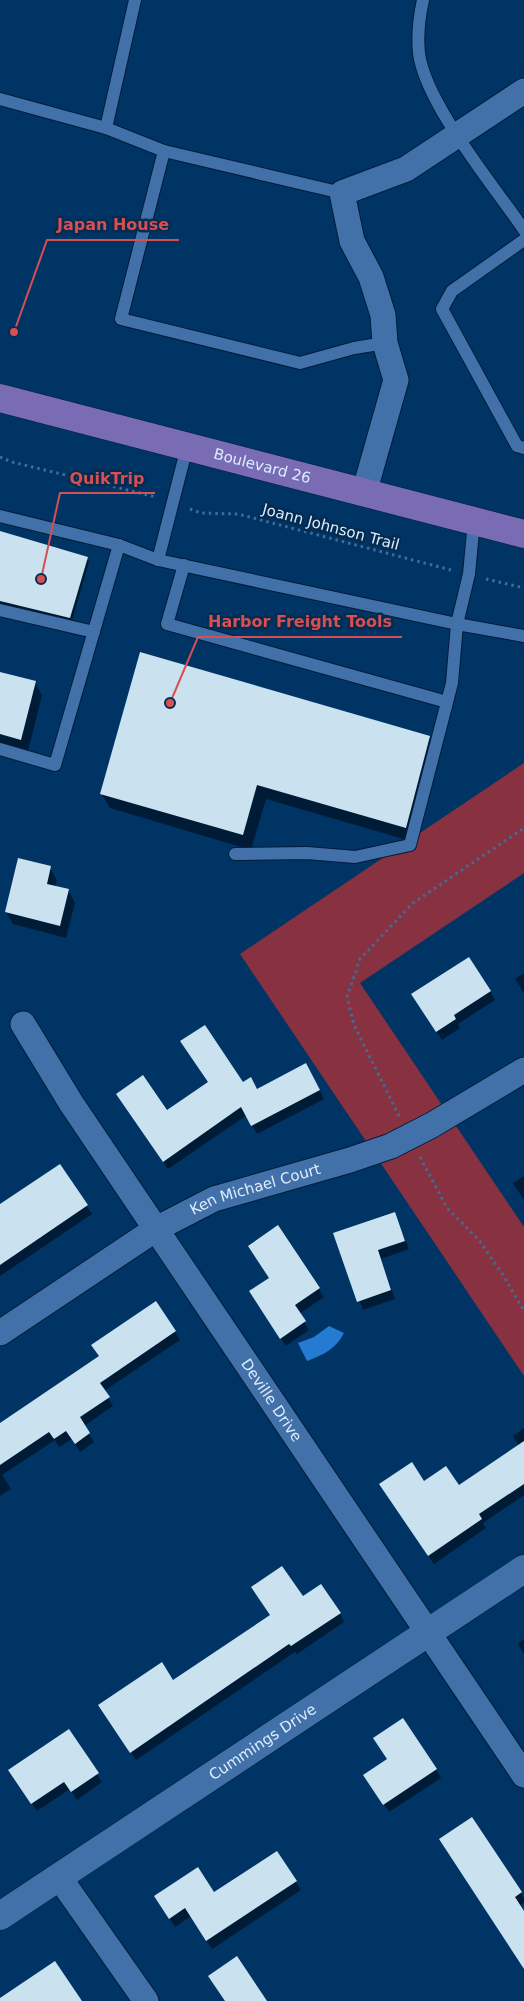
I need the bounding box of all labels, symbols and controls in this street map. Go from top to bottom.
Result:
callout: Japan House [47,209,179,240]
text: Japan House [56,215,169,234]
street label: Boulevard 26 [212,445,313,487]
callout: QuikTrip [60,462,155,493]
text: QuikTrip [69,469,145,488]
street label: Joann Johnson Trail [260,500,401,554]
callout: Harbor Freight Tools [198,606,402,637]
text: Harbor Freight Tools [208,612,392,631]
street label: Ken Michael Court [187,1160,323,1219]
street label: Deville Drive [237,1355,306,1445]
street label: Cummings Drive [206,1700,320,1784]

